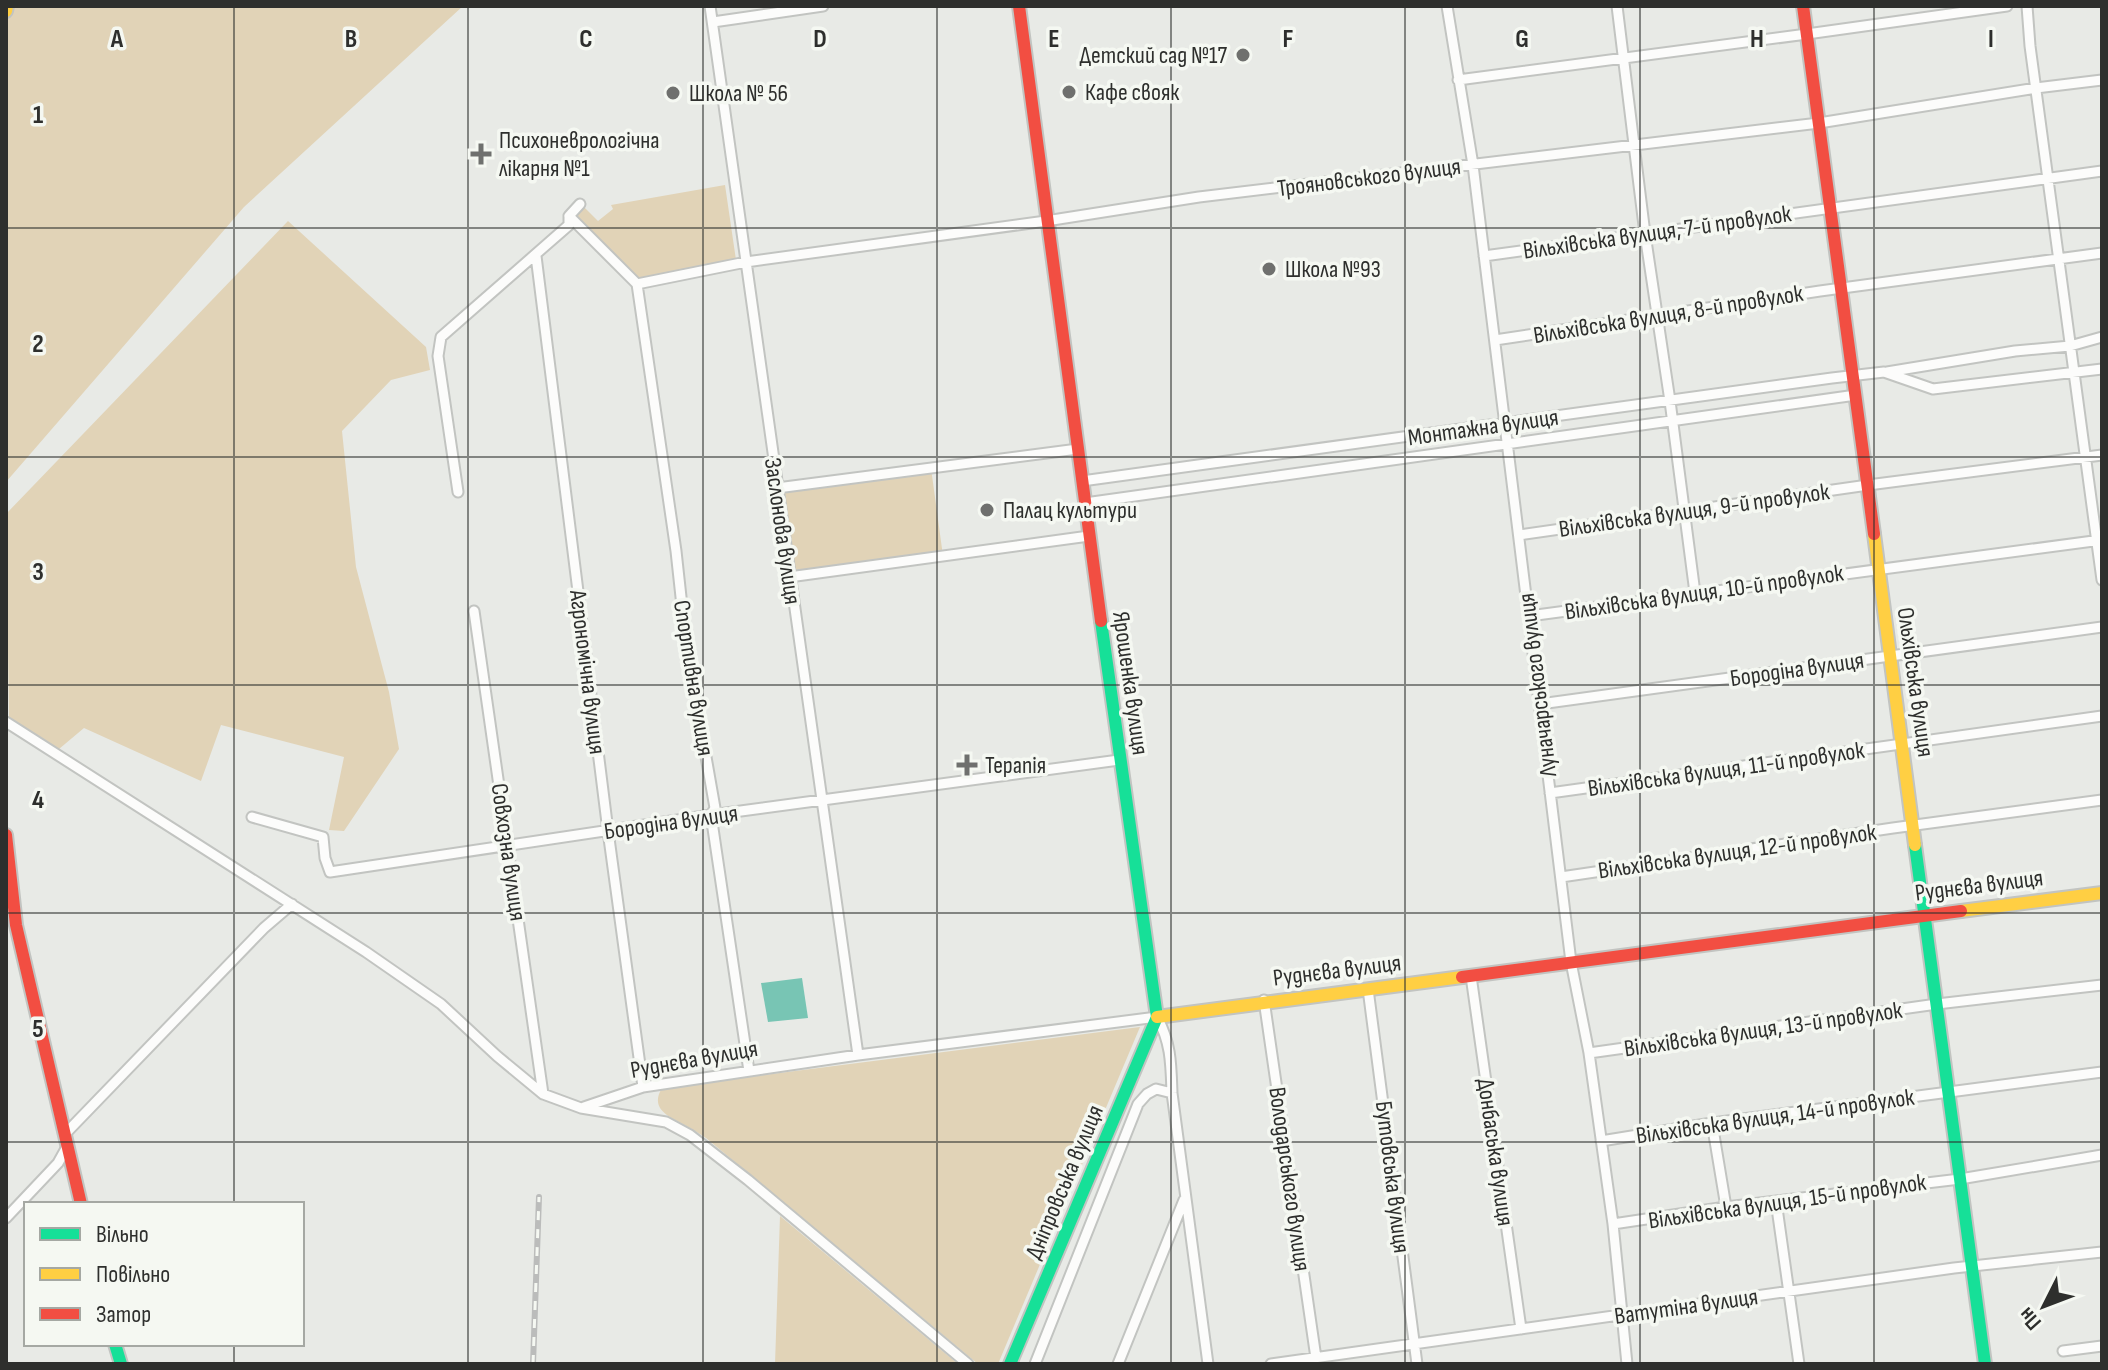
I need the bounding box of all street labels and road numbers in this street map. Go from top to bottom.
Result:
street label: Трояновського вулиця [1276,152,1463,203]
street label: Вільхівська вулиця, 7-й провулок [1521,199,1794,266]
street label: Вільхівська вулиця, 8-й провулок [1531,279,1806,350]
street label: Монтажна вулиця [1406,403,1560,452]
street label: Заслонова вулиця [758,456,807,606]
street label: Вільхівська вулиця, 9-й провулок [1557,477,1832,544]
street label: Вільхівська вулиця, 10-й провулок [1563,558,1846,626]
street label: Агрономічна вулиця [563,587,612,756]
street label: Луначарського вулиця [1512,592,1563,779]
street label: Спортивна вулиця [667,598,720,758]
street label: Ольхівська вулиця [1891,605,1940,759]
street label: Ярошенка вулиця [1106,609,1155,757]
street label: Бородіна вулиця [1728,646,1866,693]
street label: Вільхівська вулиця, 11-й провулок [1586,736,1867,803]
street label: Совхозна вулиця [485,781,533,923]
street label: Бородіна вулиця [602,799,740,846]
street label: Вільхівська вулиця, 12-й провулок [1596,817,1879,885]
street label: Руднєва вулиця [1913,863,2045,908]
street label: Руднєва вулиця [1271,948,1403,993]
street label: Вільхівська вулиця, 13-й провулок [1622,995,1905,1063]
street label: Руднєва вулиця [628,1034,760,1085]
street label: Донбаська вулиця [1471,1076,1520,1228]
street label: Вільхівська вулиця, 14-й провулок [1634,1082,1917,1150]
street label: Володарського вулиця [1262,1085,1317,1273]
street label: Бутовська вулиця [1369,1099,1416,1255]
street label: Дніпровська вулиця [1019,1101,1110,1264]
street label: Вільхівська вулиця, 15-й провулок [1646,1168,1929,1235]
street label: Ватутіна вулиця [1612,1282,1760,1331]

